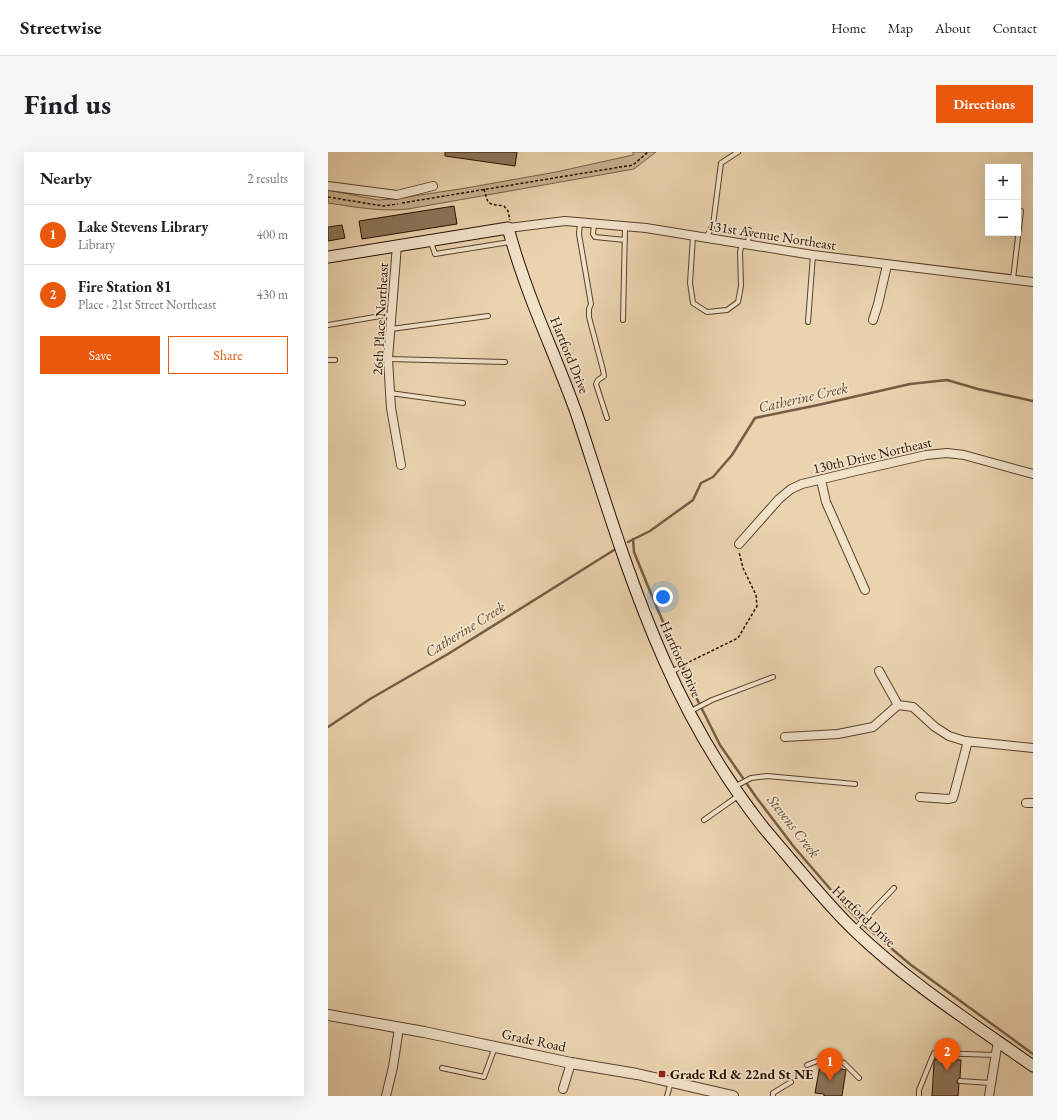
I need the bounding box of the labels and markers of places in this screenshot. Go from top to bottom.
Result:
pin: 2 [934,1038,960,1071]
pin: 1 [817,1048,843,1081]
place label: Grade Rd & 22nd St NE [670,1065,813,1083]
marker: Grade Rd & 22nd St NE [657,1069,667,1079]

